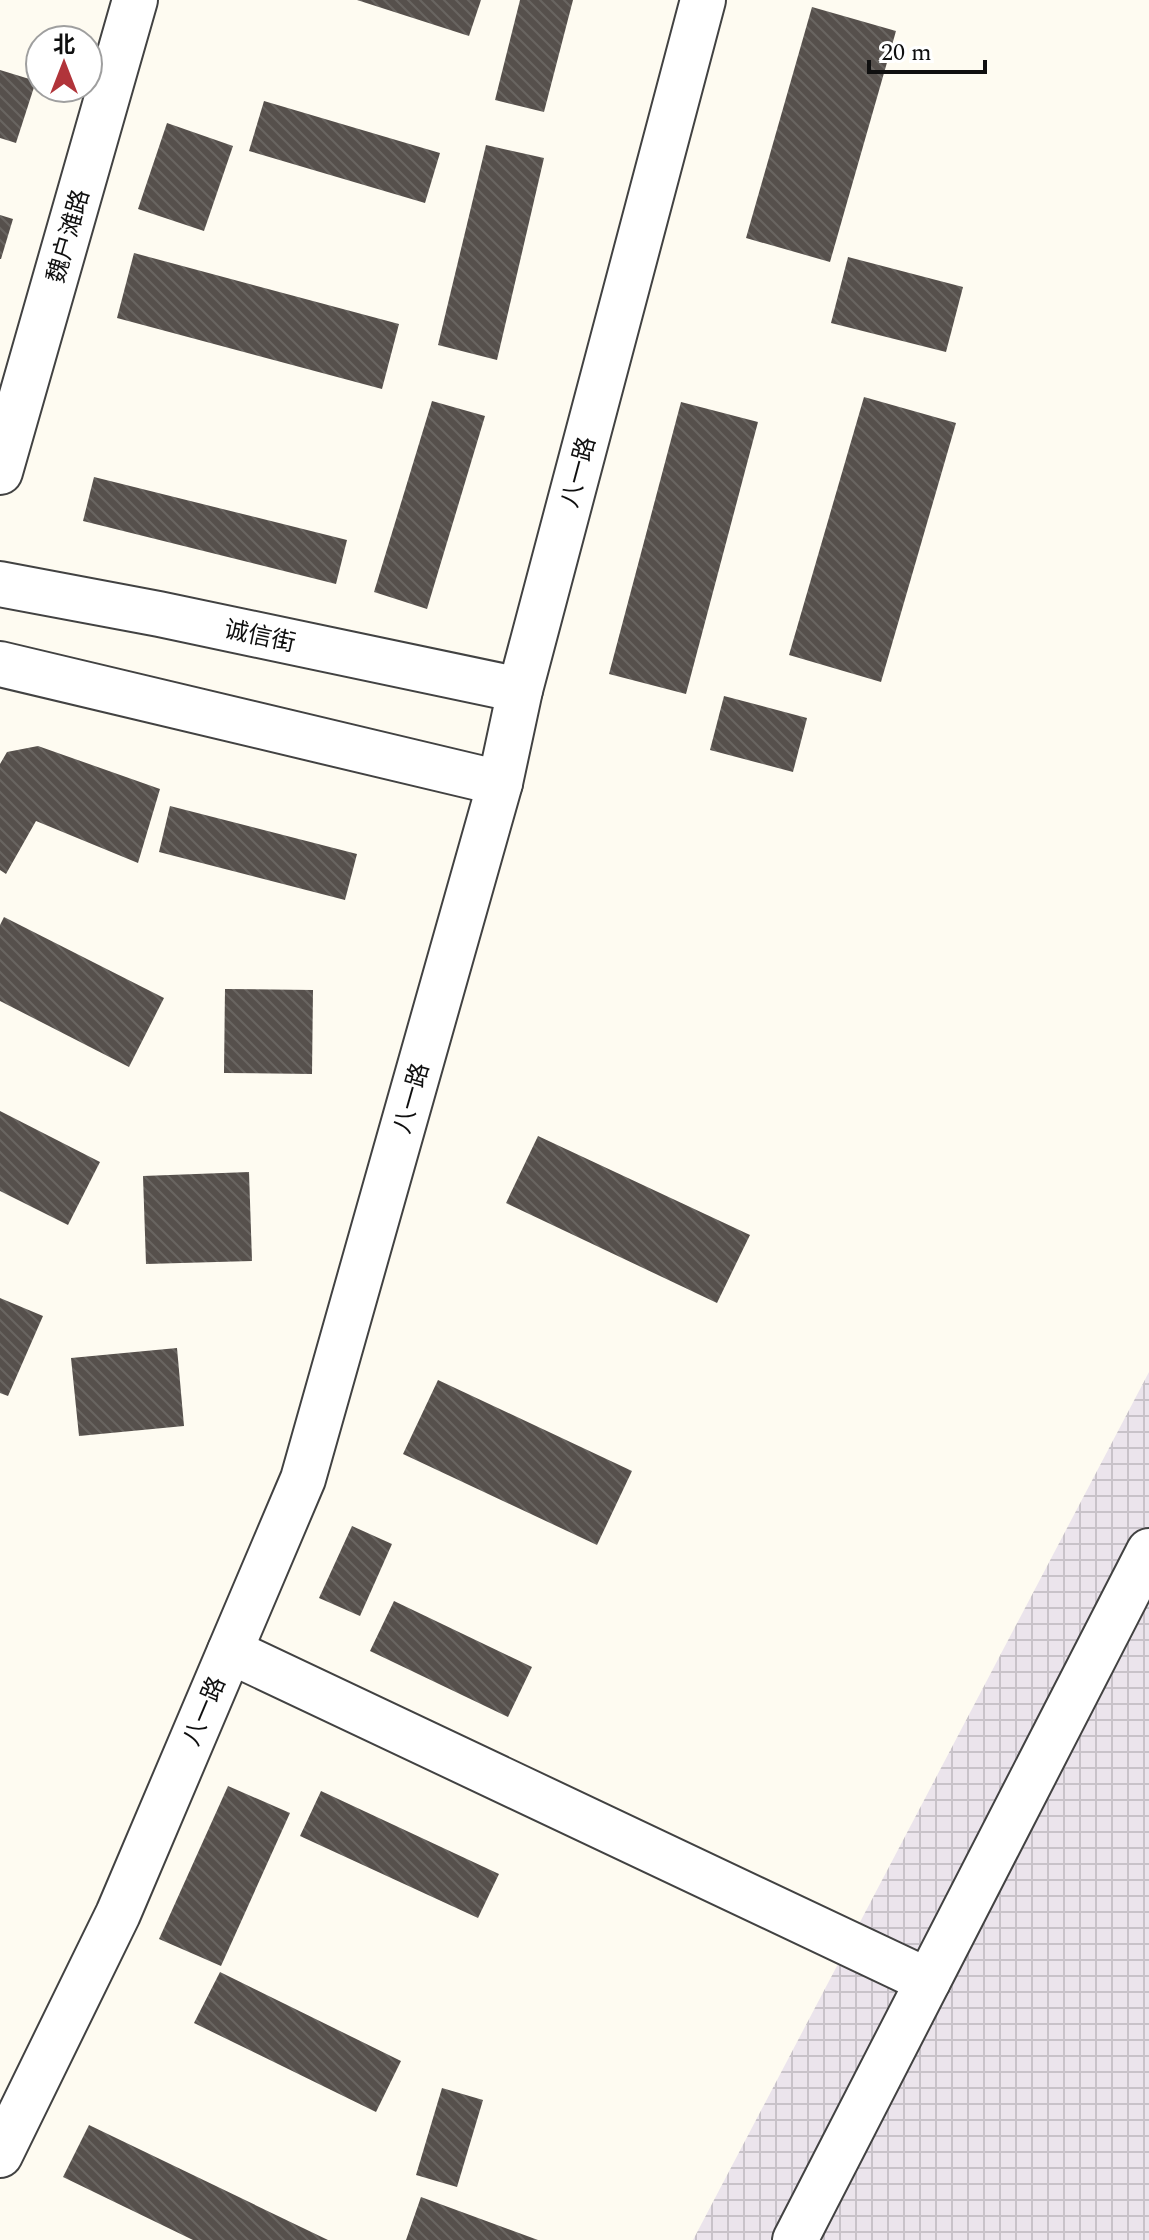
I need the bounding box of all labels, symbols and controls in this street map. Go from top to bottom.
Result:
north arrow [24,24,104,104]
scale bar [869,24,985,74]
text: 北 [53,29,75,62]
text: 20 m [881,35,932,71]
street label: 魏户滩路 [38,185,99,287]
street label: 八一路 [552,433,606,512]
street label: 诚信街 [221,612,299,662]
street label: 八一路 [385,1059,439,1138]
street label: 八一路 [174,1671,236,1752]

